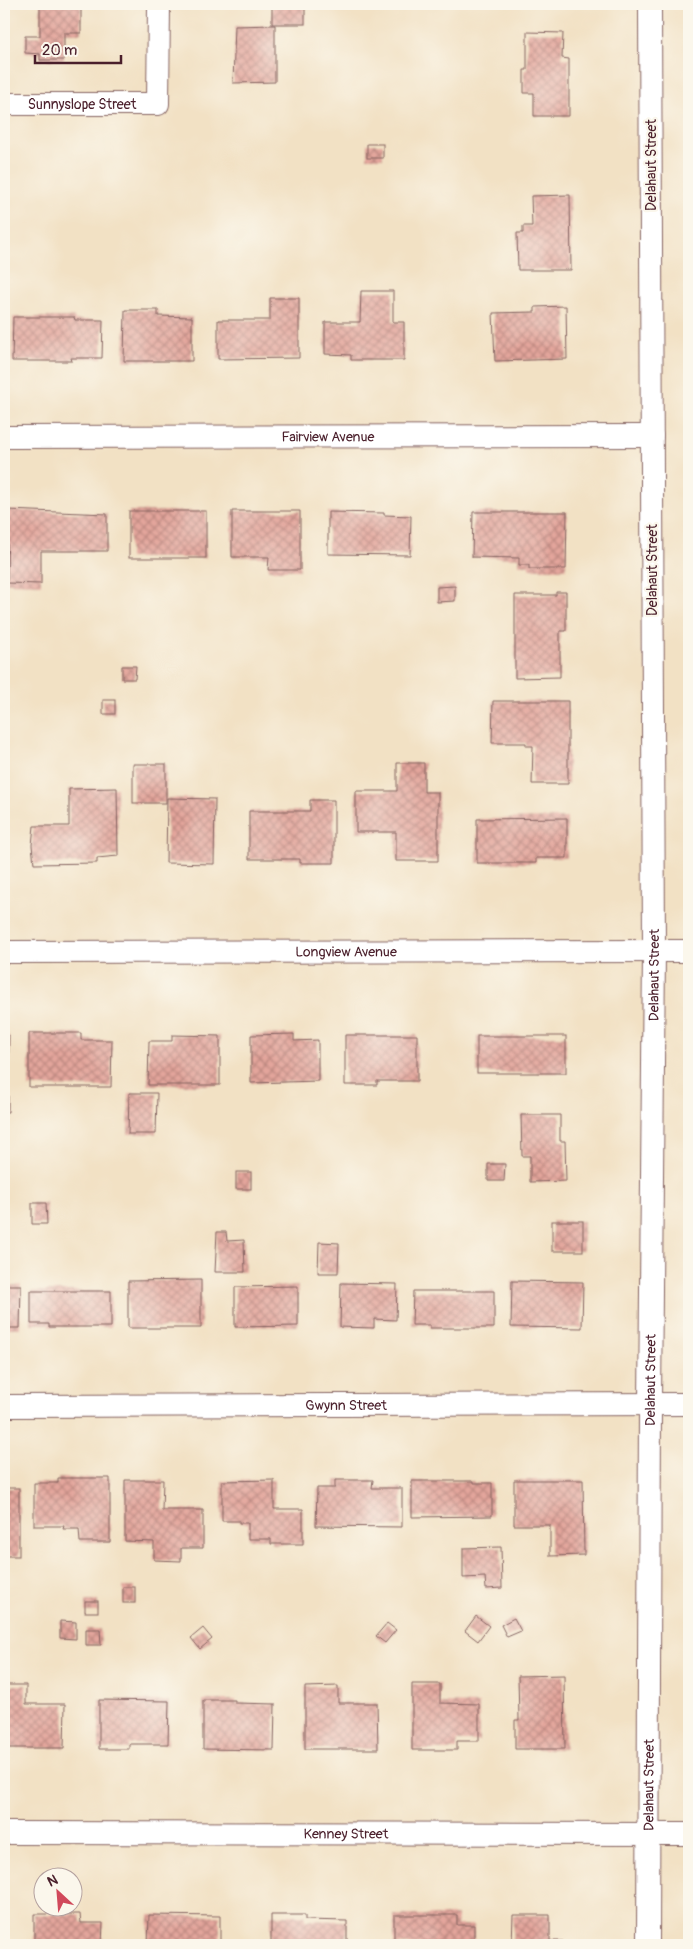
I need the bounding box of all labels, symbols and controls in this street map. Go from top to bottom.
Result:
scale bar [35,32,121,64]
text: 20 m [42,41,77,60]
street label: Sunnyslope Street [28,96,137,113]
street label: Delahaut Street [643,119,660,211]
street label: Fairview Avenue [282,428,375,445]
street label: Delahaut Street [644,524,661,616]
street label: Delahaut Street [645,929,663,1021]
street label: Longview Avenue [295,943,397,960]
street label: Delahaut Street [641,1334,659,1426]
street label: Gwynn Street [305,1396,387,1414]
street label: Delahaut Street [640,1739,657,1831]
street label: Kenney Street [304,1825,389,1842]
north arrow [32,1866,82,1916]
text: N [45,1871,61,1890]

